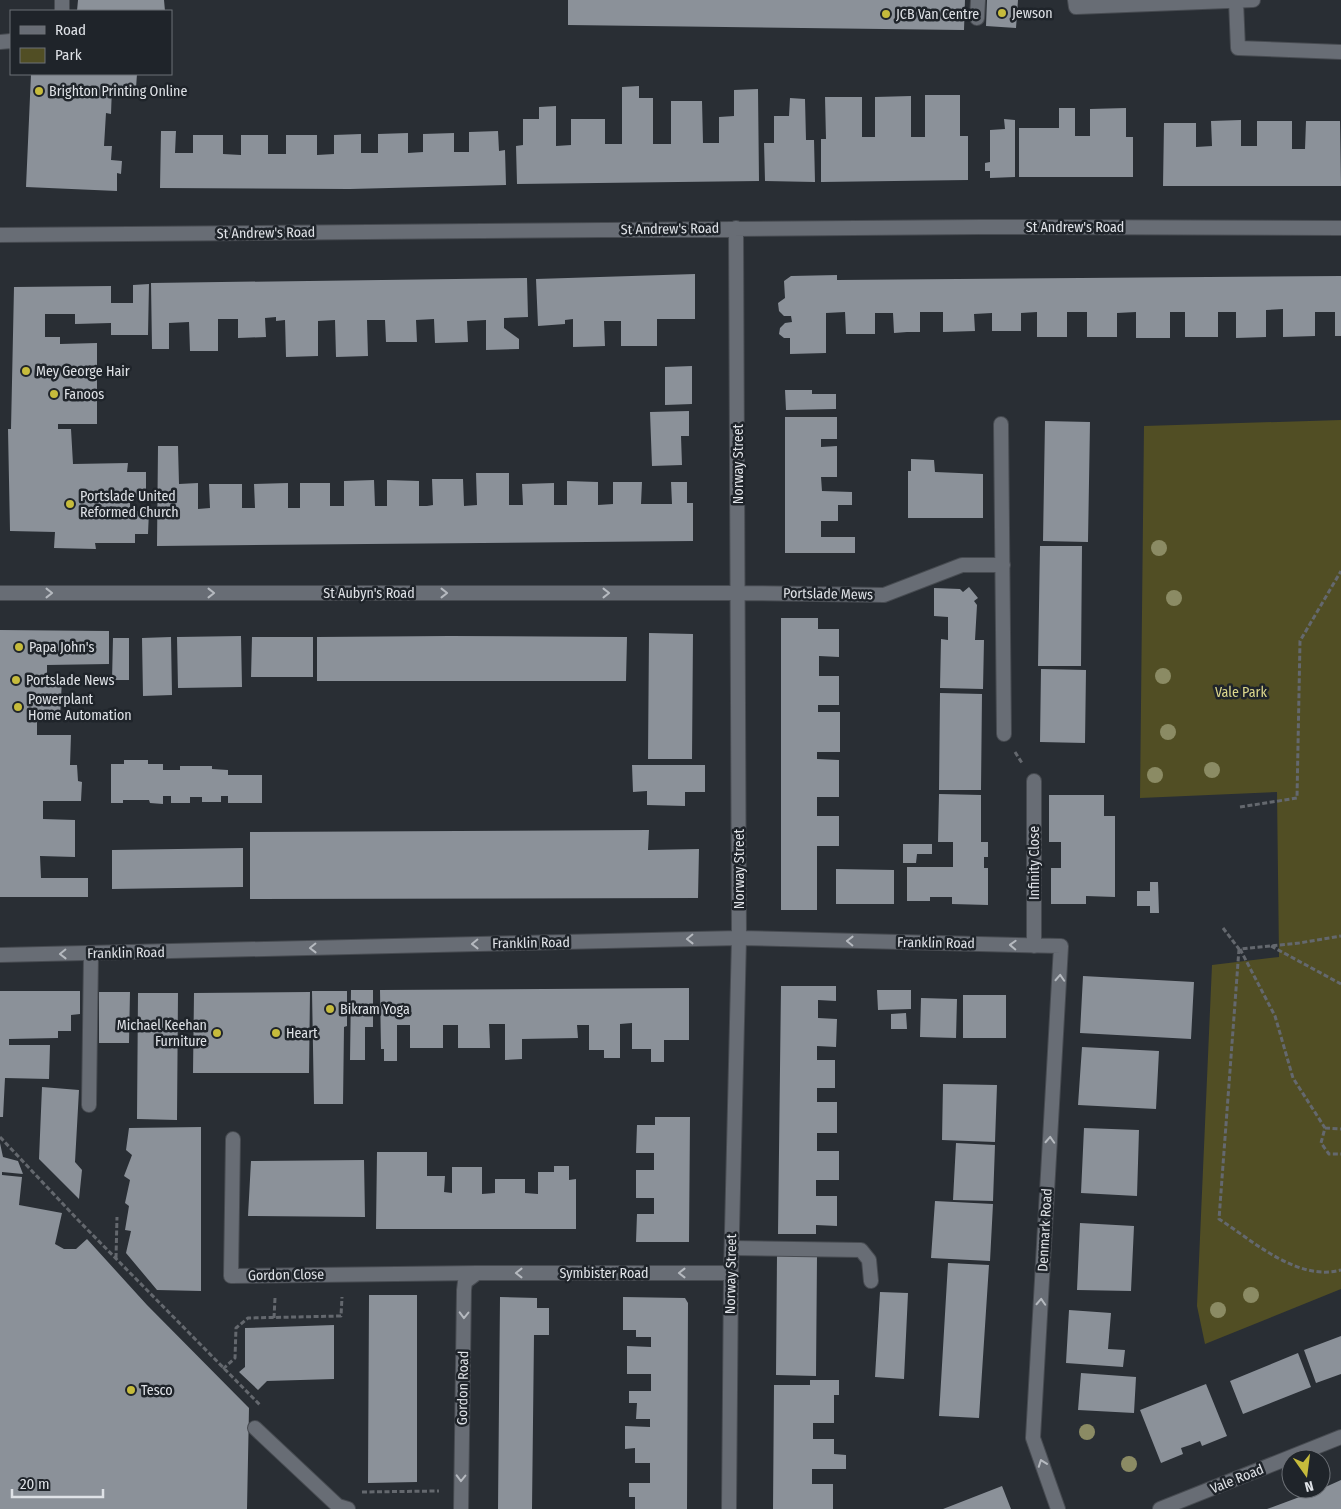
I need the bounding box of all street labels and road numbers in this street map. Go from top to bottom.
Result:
street label: St Andrew's Road [1026,219,1124,236]
street label: St Andrew's Road [621,220,719,238]
street label: St Andrew's Road [217,224,315,242]
street label: Norway Street [730,423,747,504]
street label: St Aubyn's Road [323,585,415,602]
street label: Portslade Mews [783,585,873,603]
street label: Infinity Close [1026,826,1043,900]
street label: Norway Street [731,828,748,909]
street label: Franklin Road [492,934,570,952]
street label: Franklin Road [897,934,975,952]
street label: Franklin Road [87,944,165,962]
street label: Denmark Road [1034,1188,1056,1272]
street label: Norway Street [722,1233,740,1314]
street label: Symbister Road [559,1265,649,1282]
street label: Gordon Close [248,1266,324,1284]
street label: Gordon Road [454,1351,472,1425]
street label: Vale Road [1208,1461,1266,1497]

